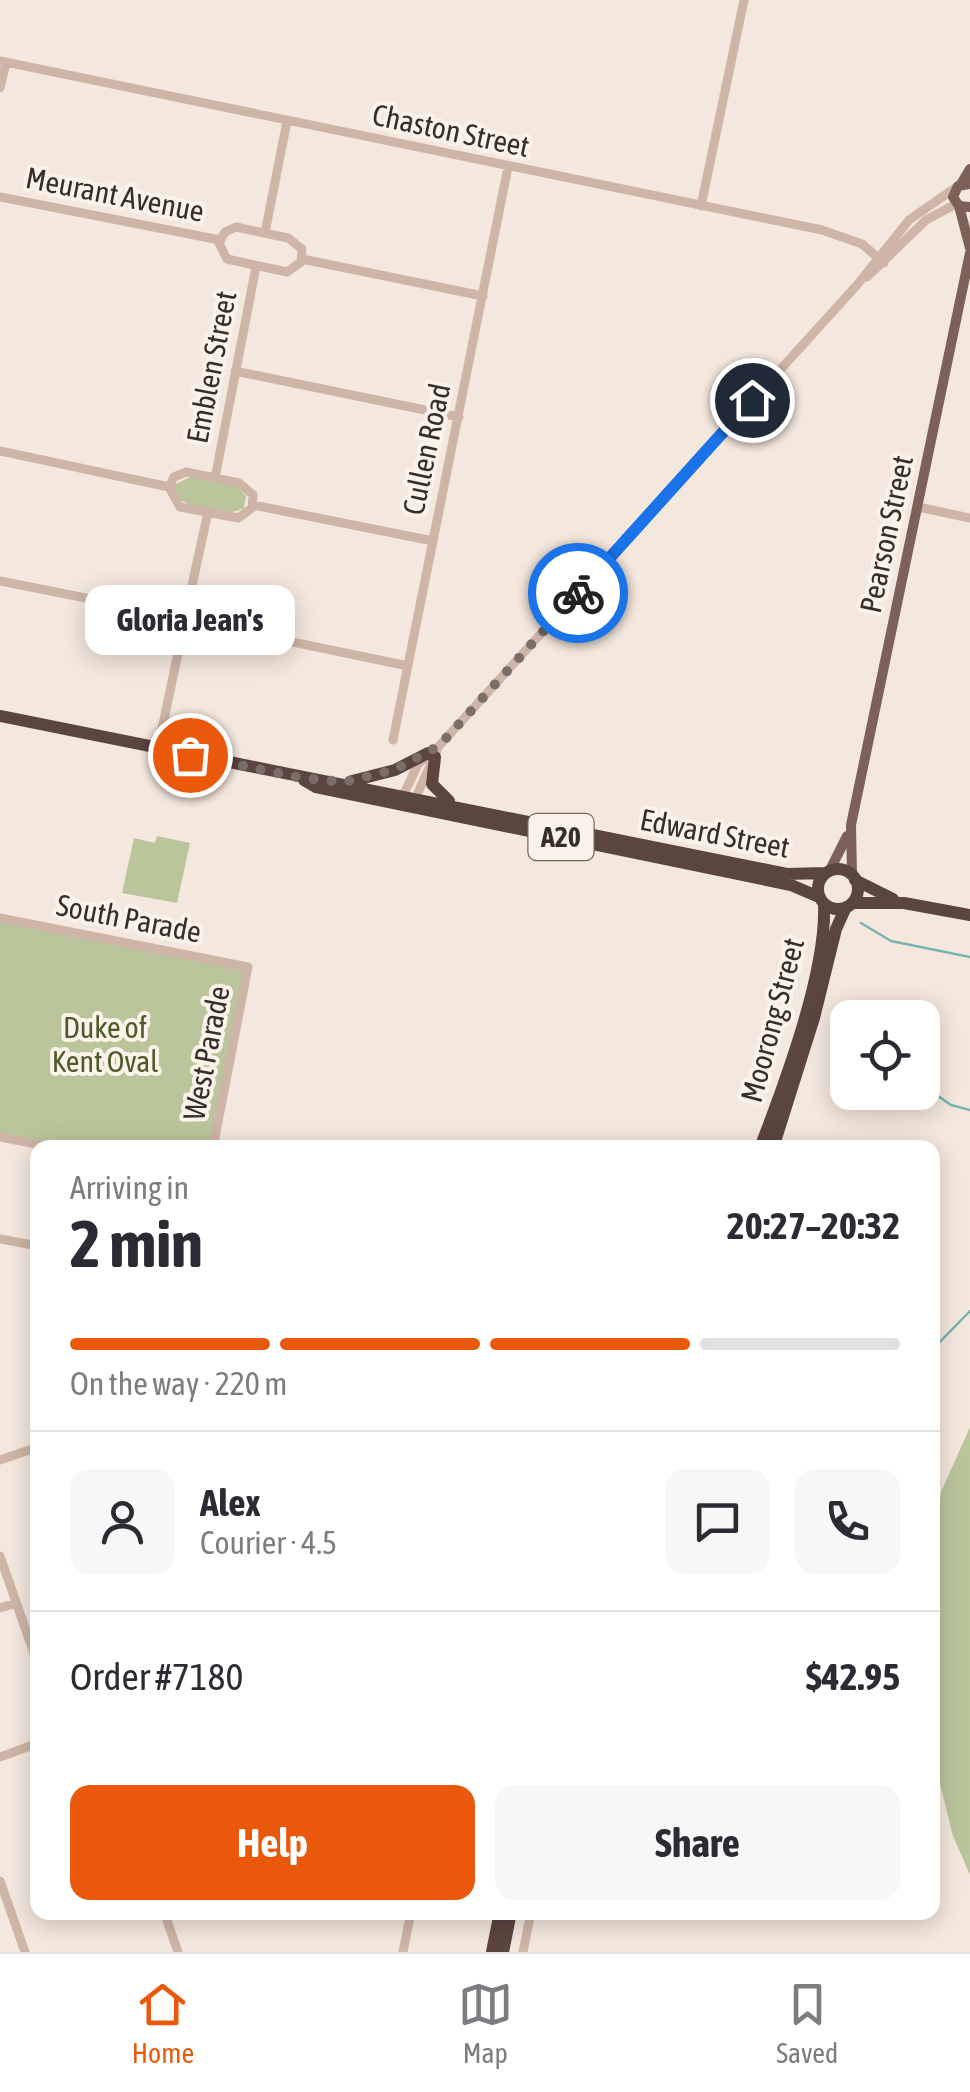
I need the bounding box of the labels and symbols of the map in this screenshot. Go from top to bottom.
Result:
street label: Chaston Street [369,97,533,163]
street label: Meurant Avenue [23,160,207,228]
street label: Emblen Street [180,288,242,446]
pin [710,358,795,443]
street label: Cullen Road [396,380,456,518]
street label: Pearson Street [853,452,919,616]
courier [528,543,628,643]
callout: Gloria Jean's [85,585,295,655]
pin [148,713,233,798]
street label: Edward Street [637,802,793,864]
road number: A20 [528,814,594,860]
street label: South Parade [54,887,204,949]
street label: Moorong Street [734,934,810,1106]
street label: West Parade [176,983,236,1123]
park label: Duke of Kent Oval [52,1010,158,1078]

